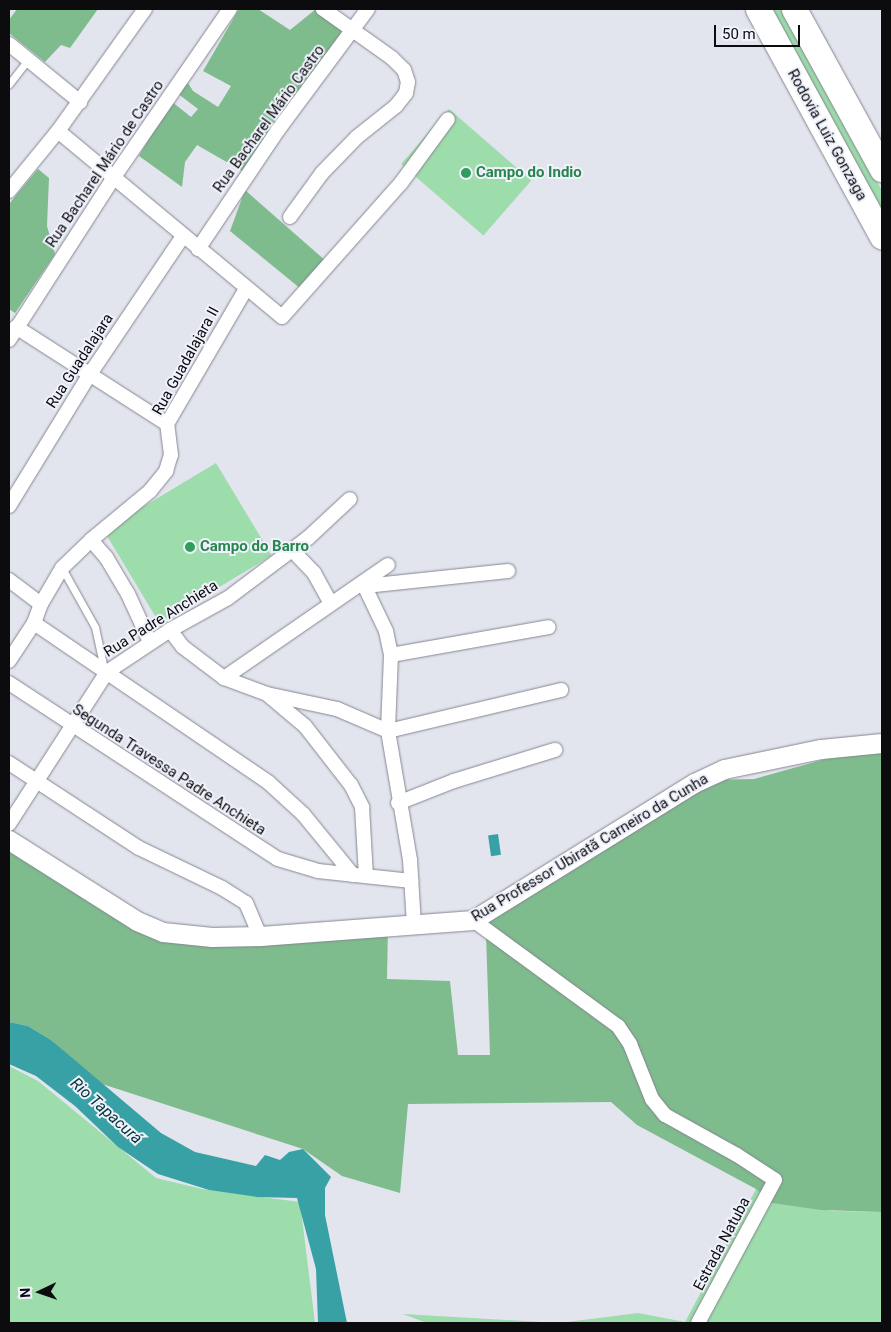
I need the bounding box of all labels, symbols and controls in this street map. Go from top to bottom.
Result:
scale bar [716,15,802,47]
text: 50 m [722,25,756,43]
street label: Rua Bacharel Mário Castro [209,42,329,196]
street label: Rodovia Luiz Gonzaga [783,66,871,204]
street label: Rua Bacharel Mário de Castro [42,77,168,251]
place label: Campo do Indio [476,164,582,182]
marker: Campo do Indio [460,167,472,179]
street label: Rua Guadalajara II [149,304,223,418]
street label: Rua Guadalajara [43,310,117,412]
place label: Campo do Barro [200,538,309,556]
marker: Campo do Barro [184,541,196,553]
street label: Rua Padre Anchieta [101,577,221,661]
street label: Segunda Travessa Padre Anchieta [69,701,269,839]
street label: Rua Professor Ubiratã Carneiro da Cunha [468,770,712,926]
water label: Rio Tapacurá [66,1074,146,1148]
street label: Estrada Natuba [690,1194,754,1294]
north arrow [15,1267,65,1317]
text: N [17,1287,33,1298]

